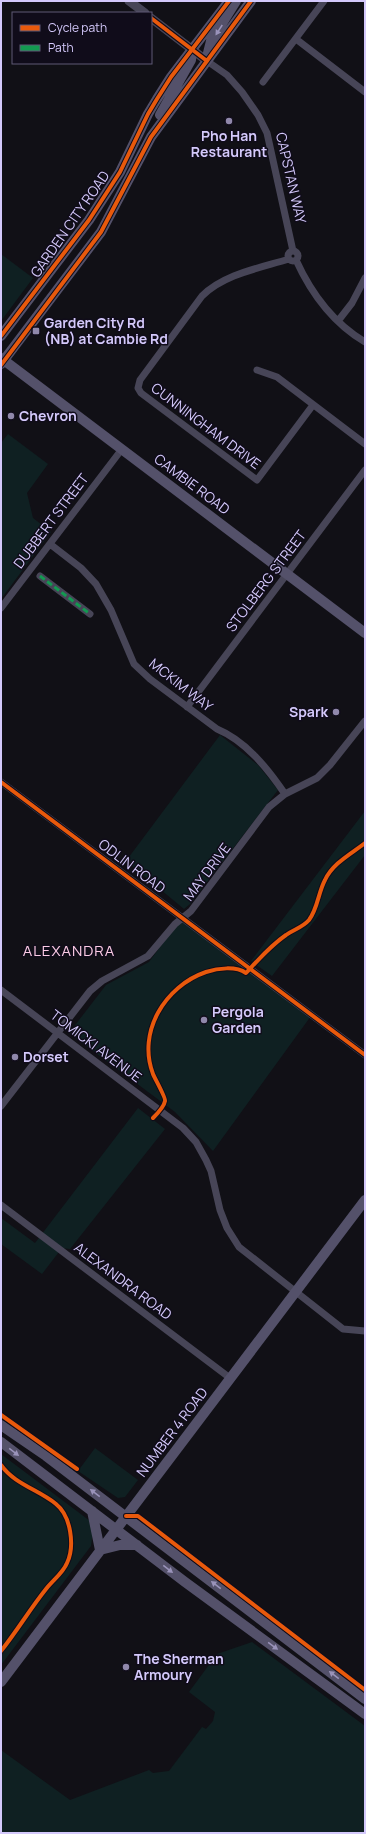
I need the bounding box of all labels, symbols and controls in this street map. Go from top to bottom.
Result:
legend [12,12,152,64]
text: Cycle path [48,19,107,36]
one-way arrow [215,25,223,35]
text: Path [48,39,74,56]
marker: Pho Han Restaurant [224,116,234,126]
place label: Pho Han Restaurant [191,126,267,161]
street label: CAPSTAN WAY [272,130,311,226]
street label: GARDEN CITY ROAD [26,167,114,281]
place label: Garden City Rd (NB) at Cambie Rd [44,313,168,348]
marker: Garden City Rd (NB) at Cambie Rd [31,326,41,336]
street label: CUNNINGHAM DRIVE [148,378,265,473]
place label: Chevron [19,406,77,425]
marker: Chevron [6,411,16,421]
street label: CAMBIE ROAD [151,449,234,518]
street label: DUBBERT STREET [9,469,93,572]
street label: STOLBERG STREET [221,526,310,635]
street label: MCKIM WAY [146,654,217,716]
place label: Spark [289,702,328,721]
marker: Spark [331,707,341,717]
street label: ODLIN ROAD [95,834,170,897]
street label: MAY DRIVE [179,839,235,904]
district label: ALEXANDRA [23,940,115,961]
place label: Pergola Garden [212,1002,264,1037]
street label: TOMICKI AVENUE [47,1005,146,1086]
marker: Pergola Garden [199,1015,209,1025]
place label: Dorset [23,1047,69,1066]
marker: Dorset [10,1052,20,1062]
street label: ALEXANDRA ROAD [71,1238,176,1324]
street label: NUMBER 4 ROAD [132,1383,211,1480]
one-way arrow [9,1447,19,1455]
one-way arrow [89,1488,100,1497]
one-way arrow [163,1564,173,1572]
one-way arrow [211,1581,221,1589]
one-way arrow [267,1641,278,1650]
place label: The Sherman Armoury [134,1649,224,1684]
marker: The Sherman Armoury [121,1662,131,1672]
one-way arrow [329,1671,339,1679]

